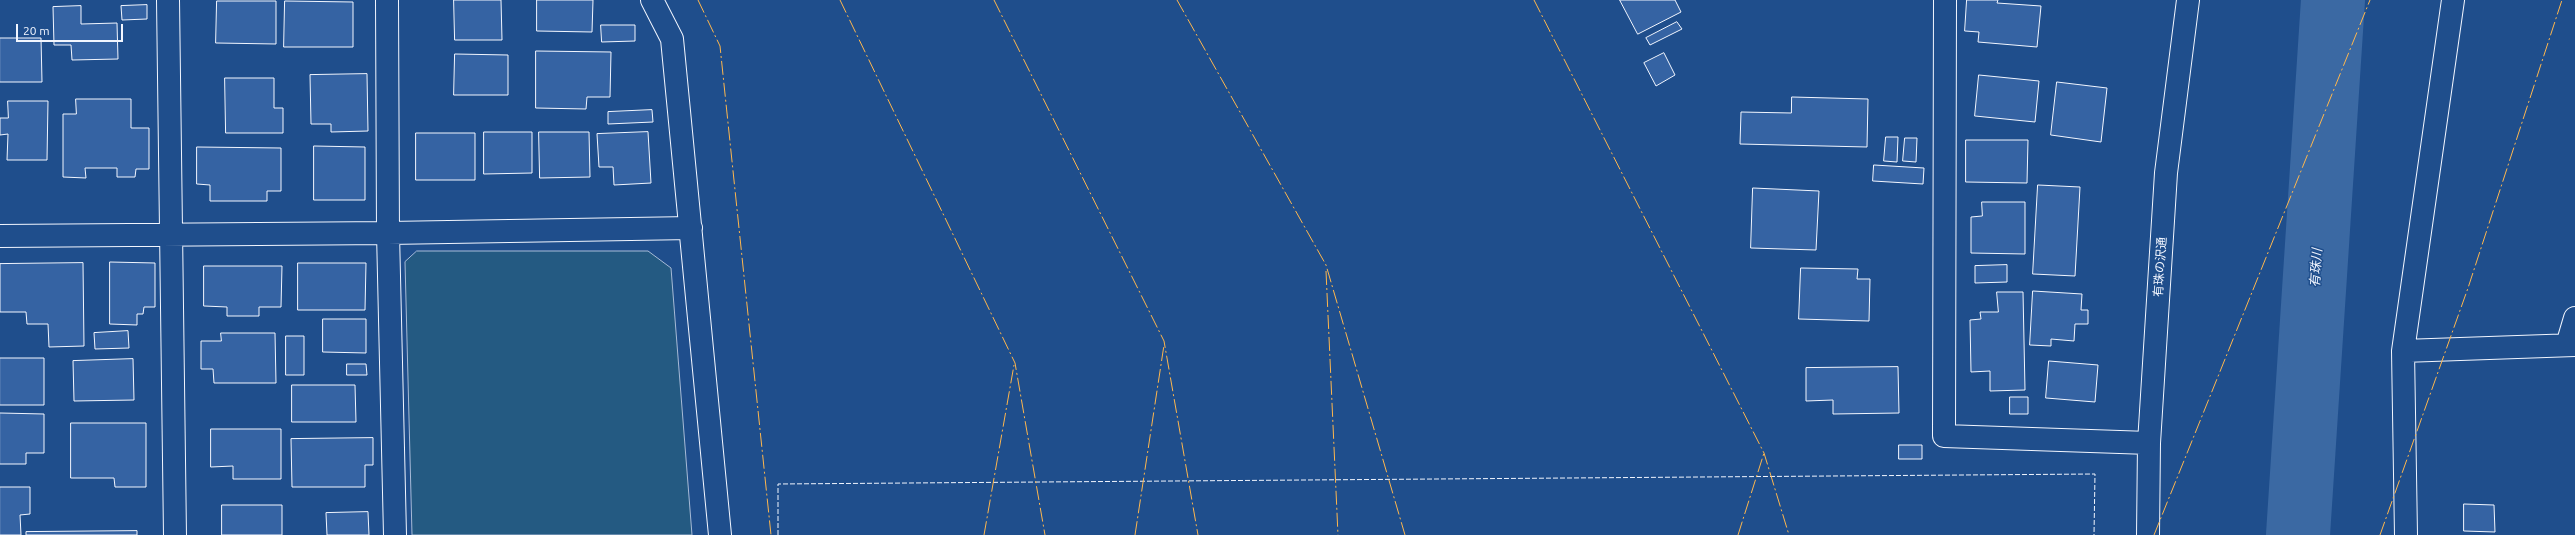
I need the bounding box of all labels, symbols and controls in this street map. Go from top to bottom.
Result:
scale bar [18,16,125,42]
text: 20 m [23,24,50,37]
street label: 有珠の沢通 [2151,237,2169,297]
water label: 有珠川 [2307,248,2325,288]

